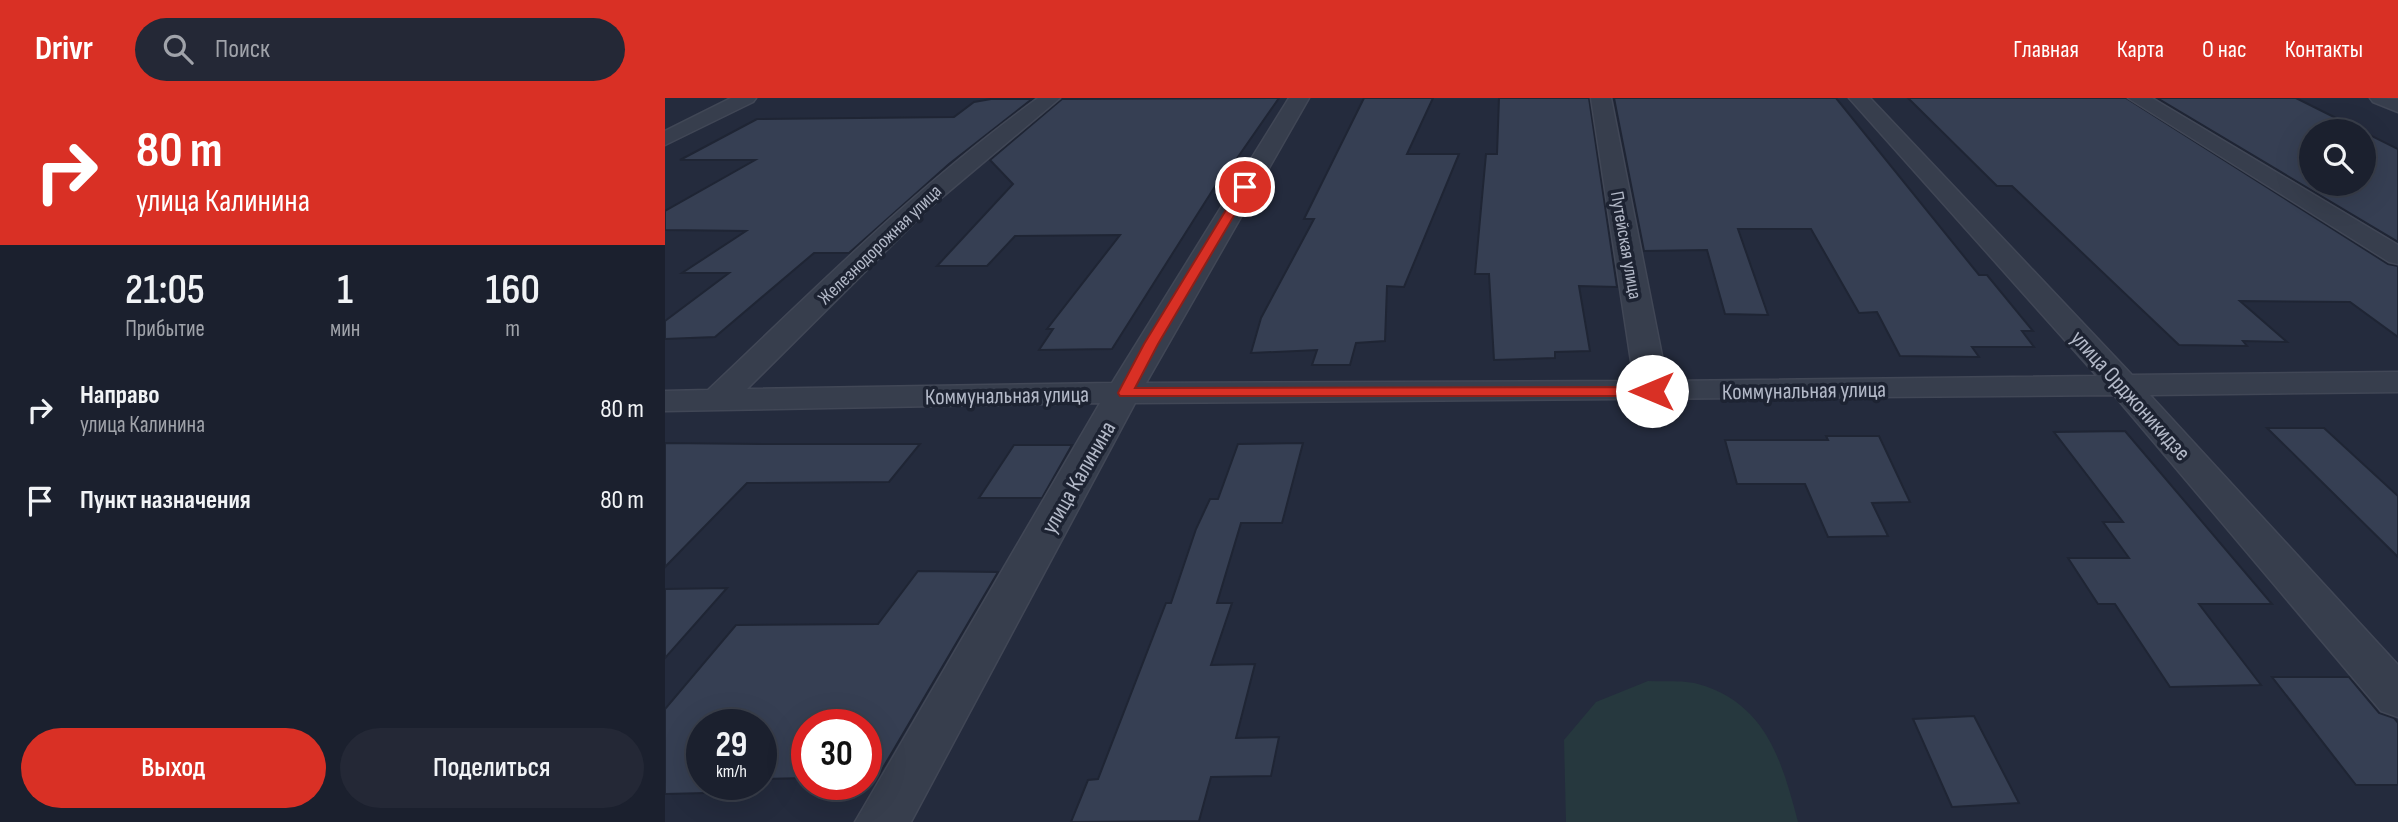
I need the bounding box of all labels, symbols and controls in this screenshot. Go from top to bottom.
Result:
search box [135,18,625,81]
text: Drivr [35,29,93,69]
icon: search [159,30,197,68]
text: Поиск [215,34,270,65]
text: Главная [2013,35,2079,64]
text: Карта [2117,35,2164,64]
text: О нас [2202,35,2247,64]
text: Контакты [2285,35,2363,64]
map controls [2299,119,2376,196]
button: search [2299,119,2376,196]
text: 80 m [136,122,223,181]
icon: right [21,126,112,217]
pin [1215,157,1275,217]
icon: arrive [1226,168,1264,206]
street label: Железнодорожная улица [813,180,947,310]
text: улица Калинина [136,182,310,221]
street label: Путейская улица [1605,190,1646,301]
text: 21:05 [125,265,205,316]
text: 1 [337,265,353,316]
text: 160 [486,265,540,316]
text: Прибытие [125,315,205,343]
text: мин [330,315,360,343]
text: m [505,315,520,343]
street label: улица Орджоникидзе [2064,325,2196,467]
position arrow [1615,354,1689,428]
street label: Коммунальная улица [1722,376,1886,406]
text: Направо [80,380,159,411]
street label: Коммунальная улица [925,381,1089,411]
icon: right [21,391,59,429]
text: 80 m [600,394,644,425]
text: улица Калинина [80,411,205,439]
street label: улица Калинина [1035,416,1122,539]
icon: arrive [21,482,59,520]
text: Пункт назначения [80,485,251,516]
text: 80 m [600,485,644,516]
speed limit sign: 30 [791,709,882,800]
text: 29 [716,724,747,767]
button: Выход [21,728,326,808]
button: Поделиться [340,728,644,808]
text: km/h [716,761,747,782]

